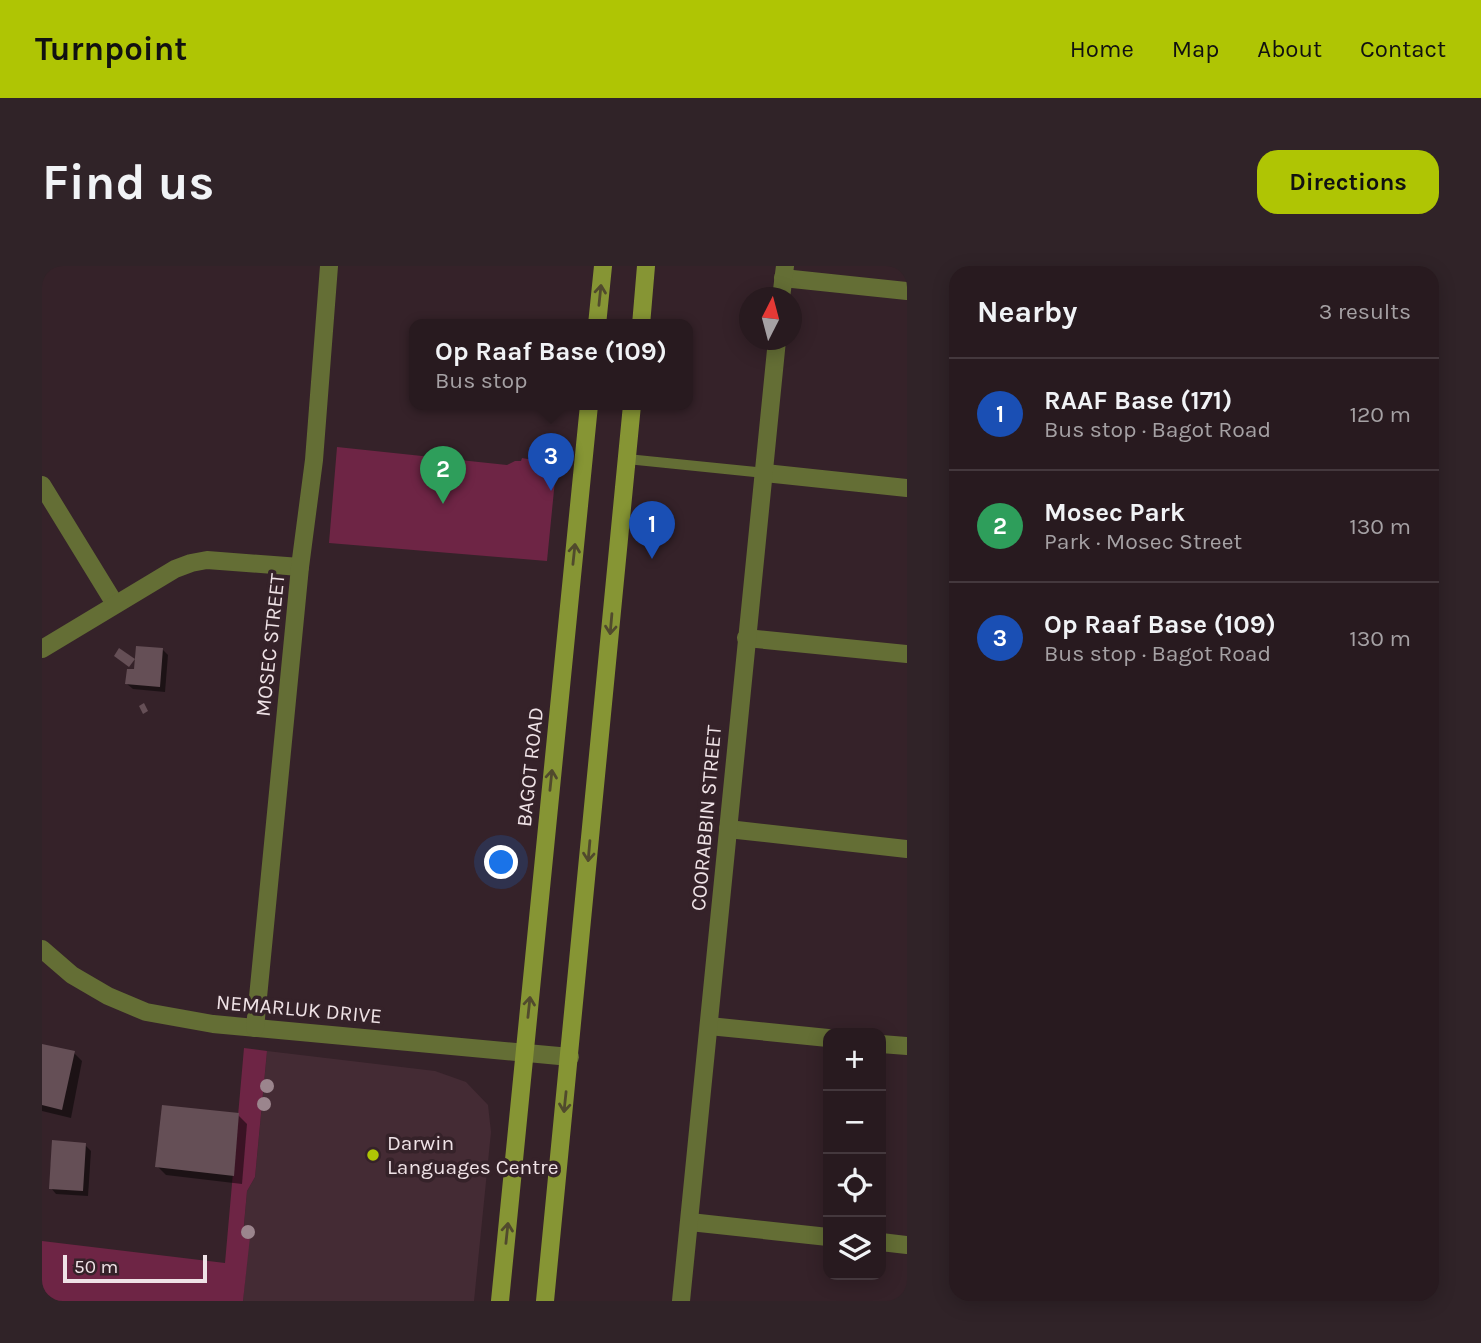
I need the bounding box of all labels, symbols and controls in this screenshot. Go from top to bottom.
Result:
text: Turnpoint [35,30,187,68]
text: Home [1070,35,1134,63]
text: Map [1172,35,1219,63]
text: About [1257,35,1322,63]
text: Contact [1360,35,1446,63]
button: Directions [1257,150,1439,214]
text: Find us [42,154,214,211]
one-way arrow [594,285,607,307]
north arrow [739,287,802,350]
text: Nearby [977,294,1077,330]
text: 3 results [1319,298,1411,325]
popup [409,319,693,410]
text: Op Raaf Base (109) [435,336,667,367]
text: Bus stop [435,367,528,394]
text: RAAF Base (171) [1044,385,1232,416]
text: 1 [996,401,1004,428]
text: 120 m [1349,401,1411,428]
text: Bus stop · Bagot Road [1044,416,1271,443]
pin: 3 [528,433,574,491]
pin: 2 [420,446,466,504]
text: Mosec Park [1044,497,1185,528]
pin: 1 [629,501,675,559]
text: 2 [993,513,1007,540]
text: 130 m [1349,513,1411,540]
text: Park · Mosec Street [1044,528,1242,555]
one-way arrow [568,543,581,566]
street label: MOSEC STREET [251,572,290,718]
text: Op Raaf Base (109) [1044,609,1276,640]
one-way arrow [604,612,617,635]
text: 3 [993,625,1007,652]
text: 130 m [1349,625,1411,652]
text: Bus stop · Bagot Road [1044,640,1271,667]
street label: BAGOT ROAD [512,706,548,828]
street label: COORABBIN STREET [686,724,726,912]
one-way arrow [545,769,558,792]
one-way arrow [583,839,596,862]
your location [484,845,518,879]
street label: NEMARLUK DRIVE [215,990,383,1028]
one-way arrow [523,996,536,1018]
map controls [823,1028,886,1280]
button: + [823,1028,886,1091]
one-way arrow [558,1090,571,1112]
button: − [823,1091,886,1154]
place label: Darwin Languages Centre [387,1131,558,1179]
marker: Darwin Languages Centre [365,1147,381,1163]
button: locate [823,1154,886,1217]
button: layers [823,1217,886,1280]
one-way arrow [500,1222,513,1245]
scale bar [63,1252,206,1284]
text: 50 m [74,1256,118,1278]

